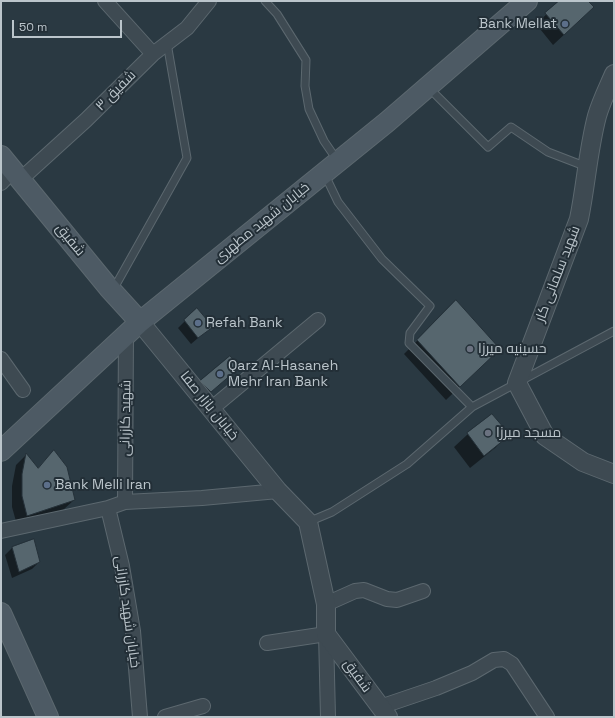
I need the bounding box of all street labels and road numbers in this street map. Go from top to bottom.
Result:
street label: شفیق ۳ [92,67,140,115]
street label: خیابان شهید مطهری [211,179,313,267]
street label: شفیق [52,220,88,260]
street label: شهید سلمانی کار [532,223,584,325]
street label: خیابان بازار صفا [176,368,242,444]
street label: شهید کازرانی [117,380,135,456]
street label: خیابان شهید کازرانی [111,555,143,669]
street label: شفیق [339,656,375,696]

